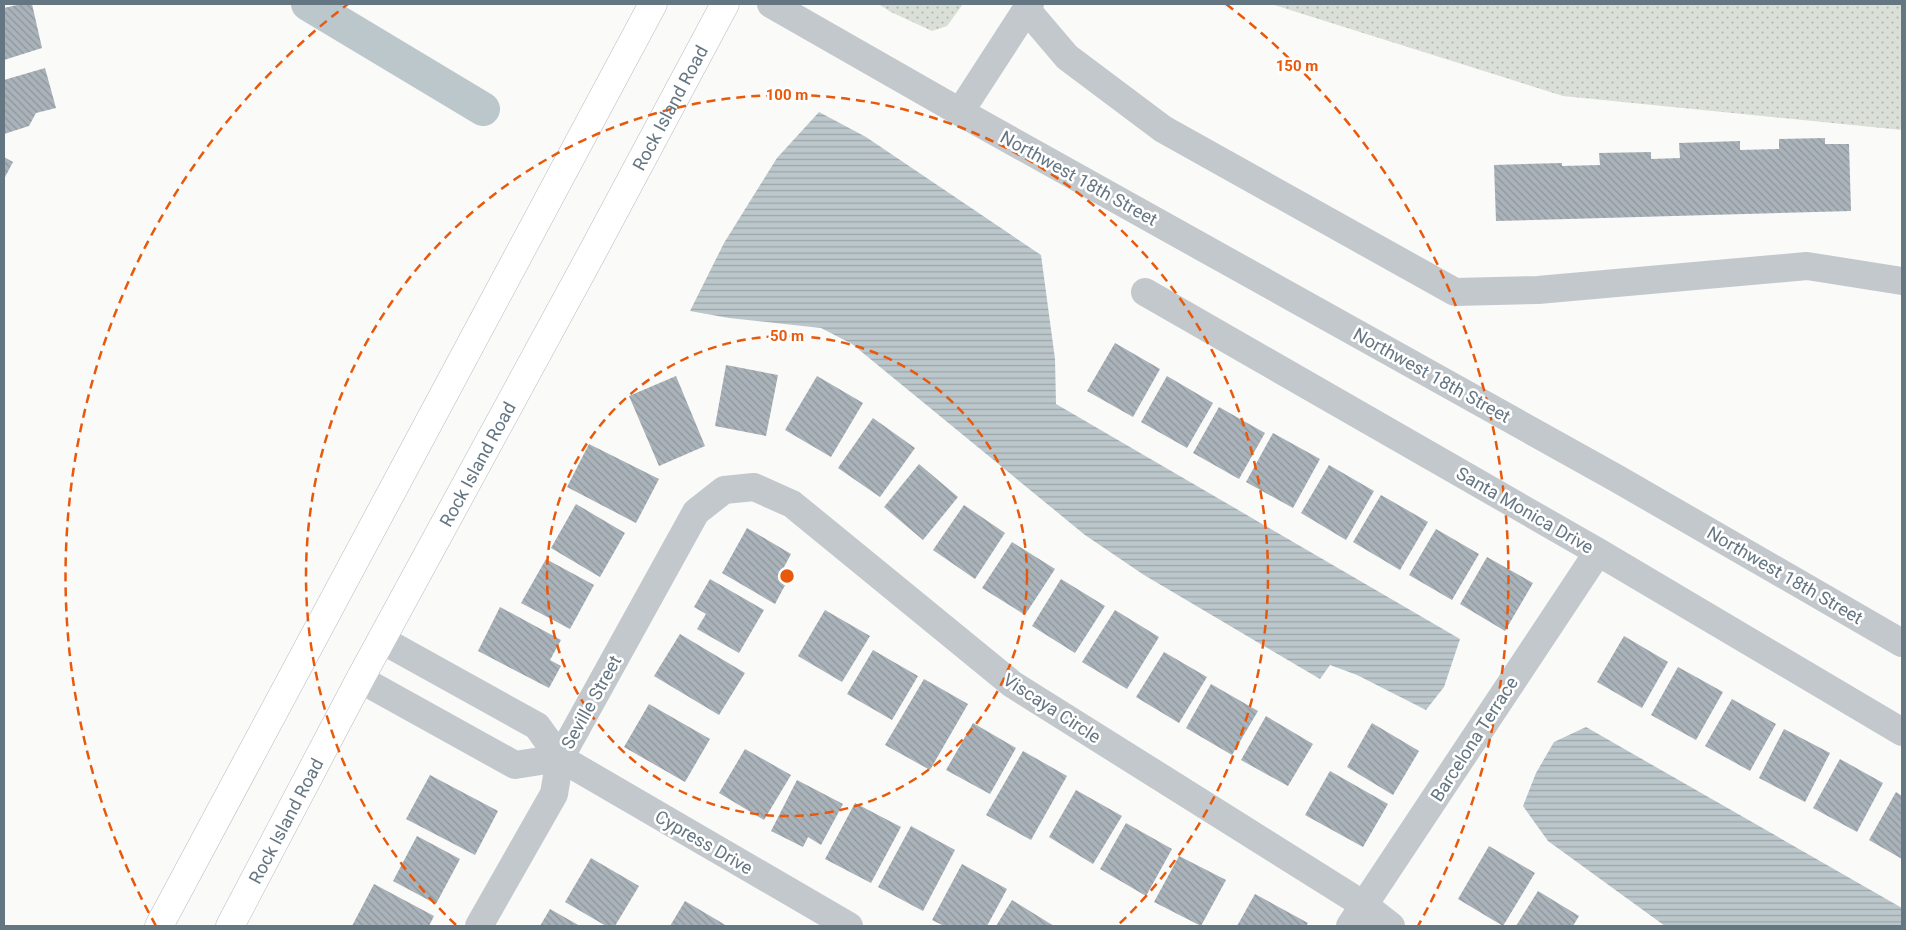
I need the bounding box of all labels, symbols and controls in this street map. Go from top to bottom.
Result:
street label: Rock Island Road [628,42,712,174]
text: 150 m [1276,57,1318,75]
text: 100 m [766,86,808,104]
street label: Northwest 18th Street [997,126,1161,230]
street label: Northwest 18th Street [1350,323,1514,427]
text: 50 m [770,327,804,345]
street label: Rock Island Road [435,398,519,530]
street label: Santa Monica Drive [1453,462,1597,558]
street label: Northwest 18th Street [1703,522,1867,628]
centre of rings [778,567,796,585]
street label: Seville Street [557,652,625,752]
street label: Viscaya Circle [999,669,1105,747]
street label: Barcelona Terrace [1426,673,1522,805]
street label: Rock Island Road [244,754,327,887]
street label: Cypress Drive [651,806,757,878]

